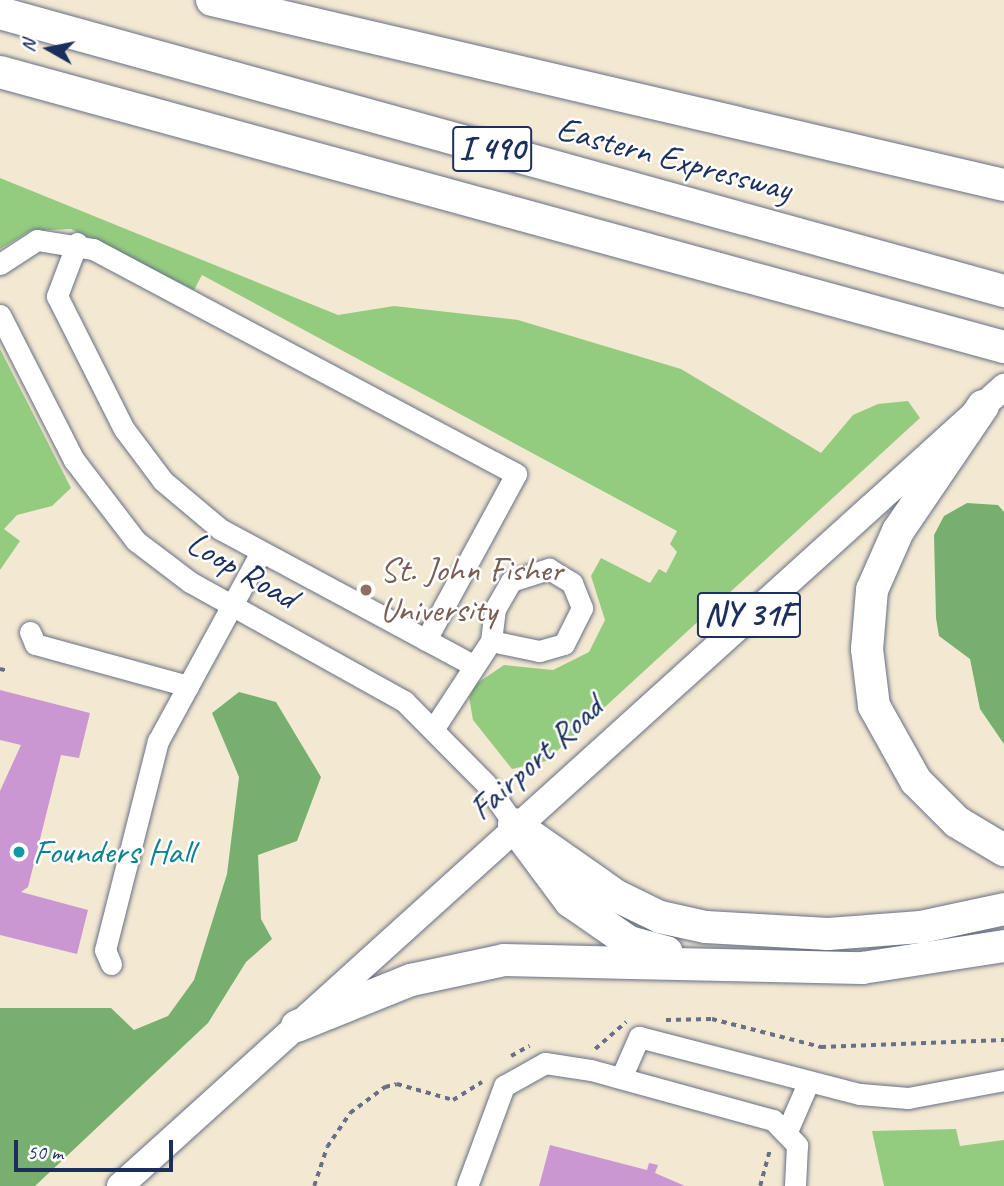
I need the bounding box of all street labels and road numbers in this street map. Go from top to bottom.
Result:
street label: Eastern Expressway [552,107,796,211]
road number: I 490 [452,119,532,178]
street label: Loop Road [180,522,304,618]
road number: NY 31F [696,586,802,644]
street label: Fairport Road [460,687,612,829]

